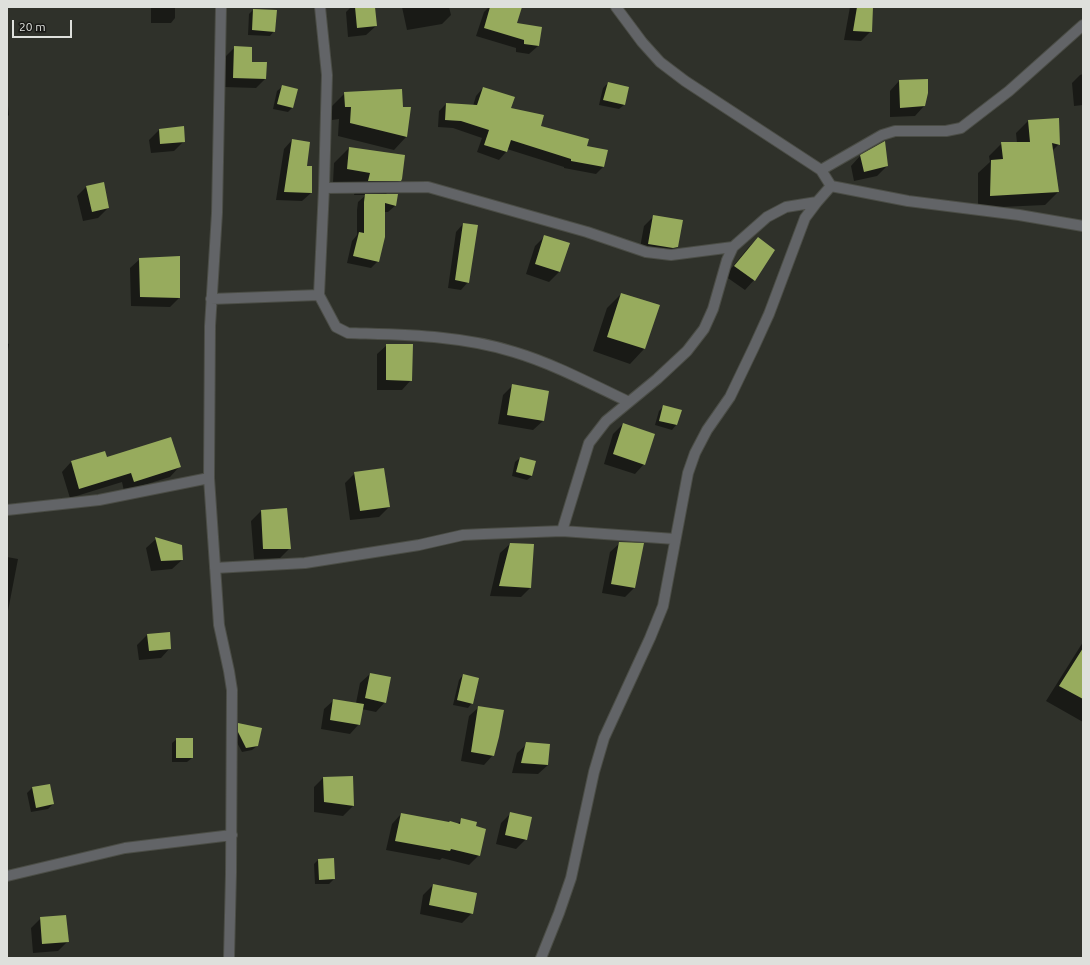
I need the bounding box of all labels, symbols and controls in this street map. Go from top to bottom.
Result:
scale bar [14,12,74,38]
text: 20 m [19,20,46,33]

